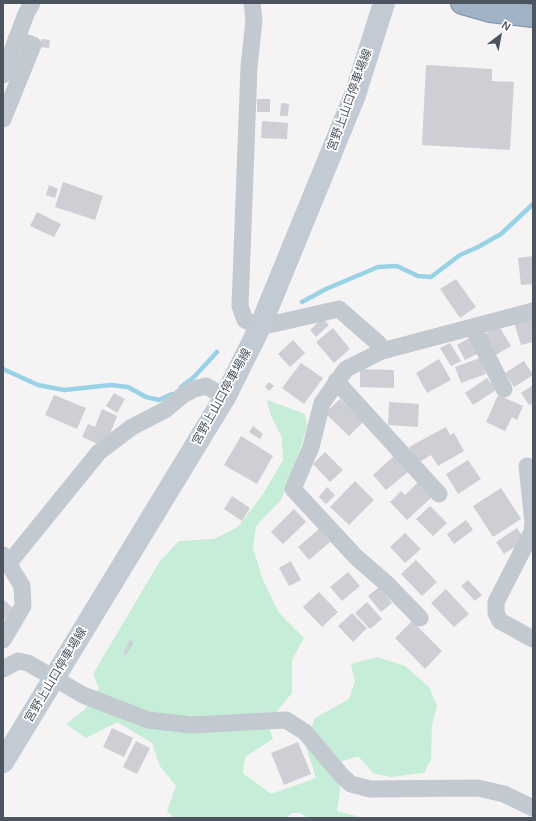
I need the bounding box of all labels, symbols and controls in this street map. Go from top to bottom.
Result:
north arrow [480,16,520,56]
text: N [500,19,513,33]
street label: 宮野上山口停車場線 [325,47,375,153]
street label: 宮野上山口停車場線 [190,346,254,448]
street label: 宮野上山口停車場線 [22,625,90,725]

